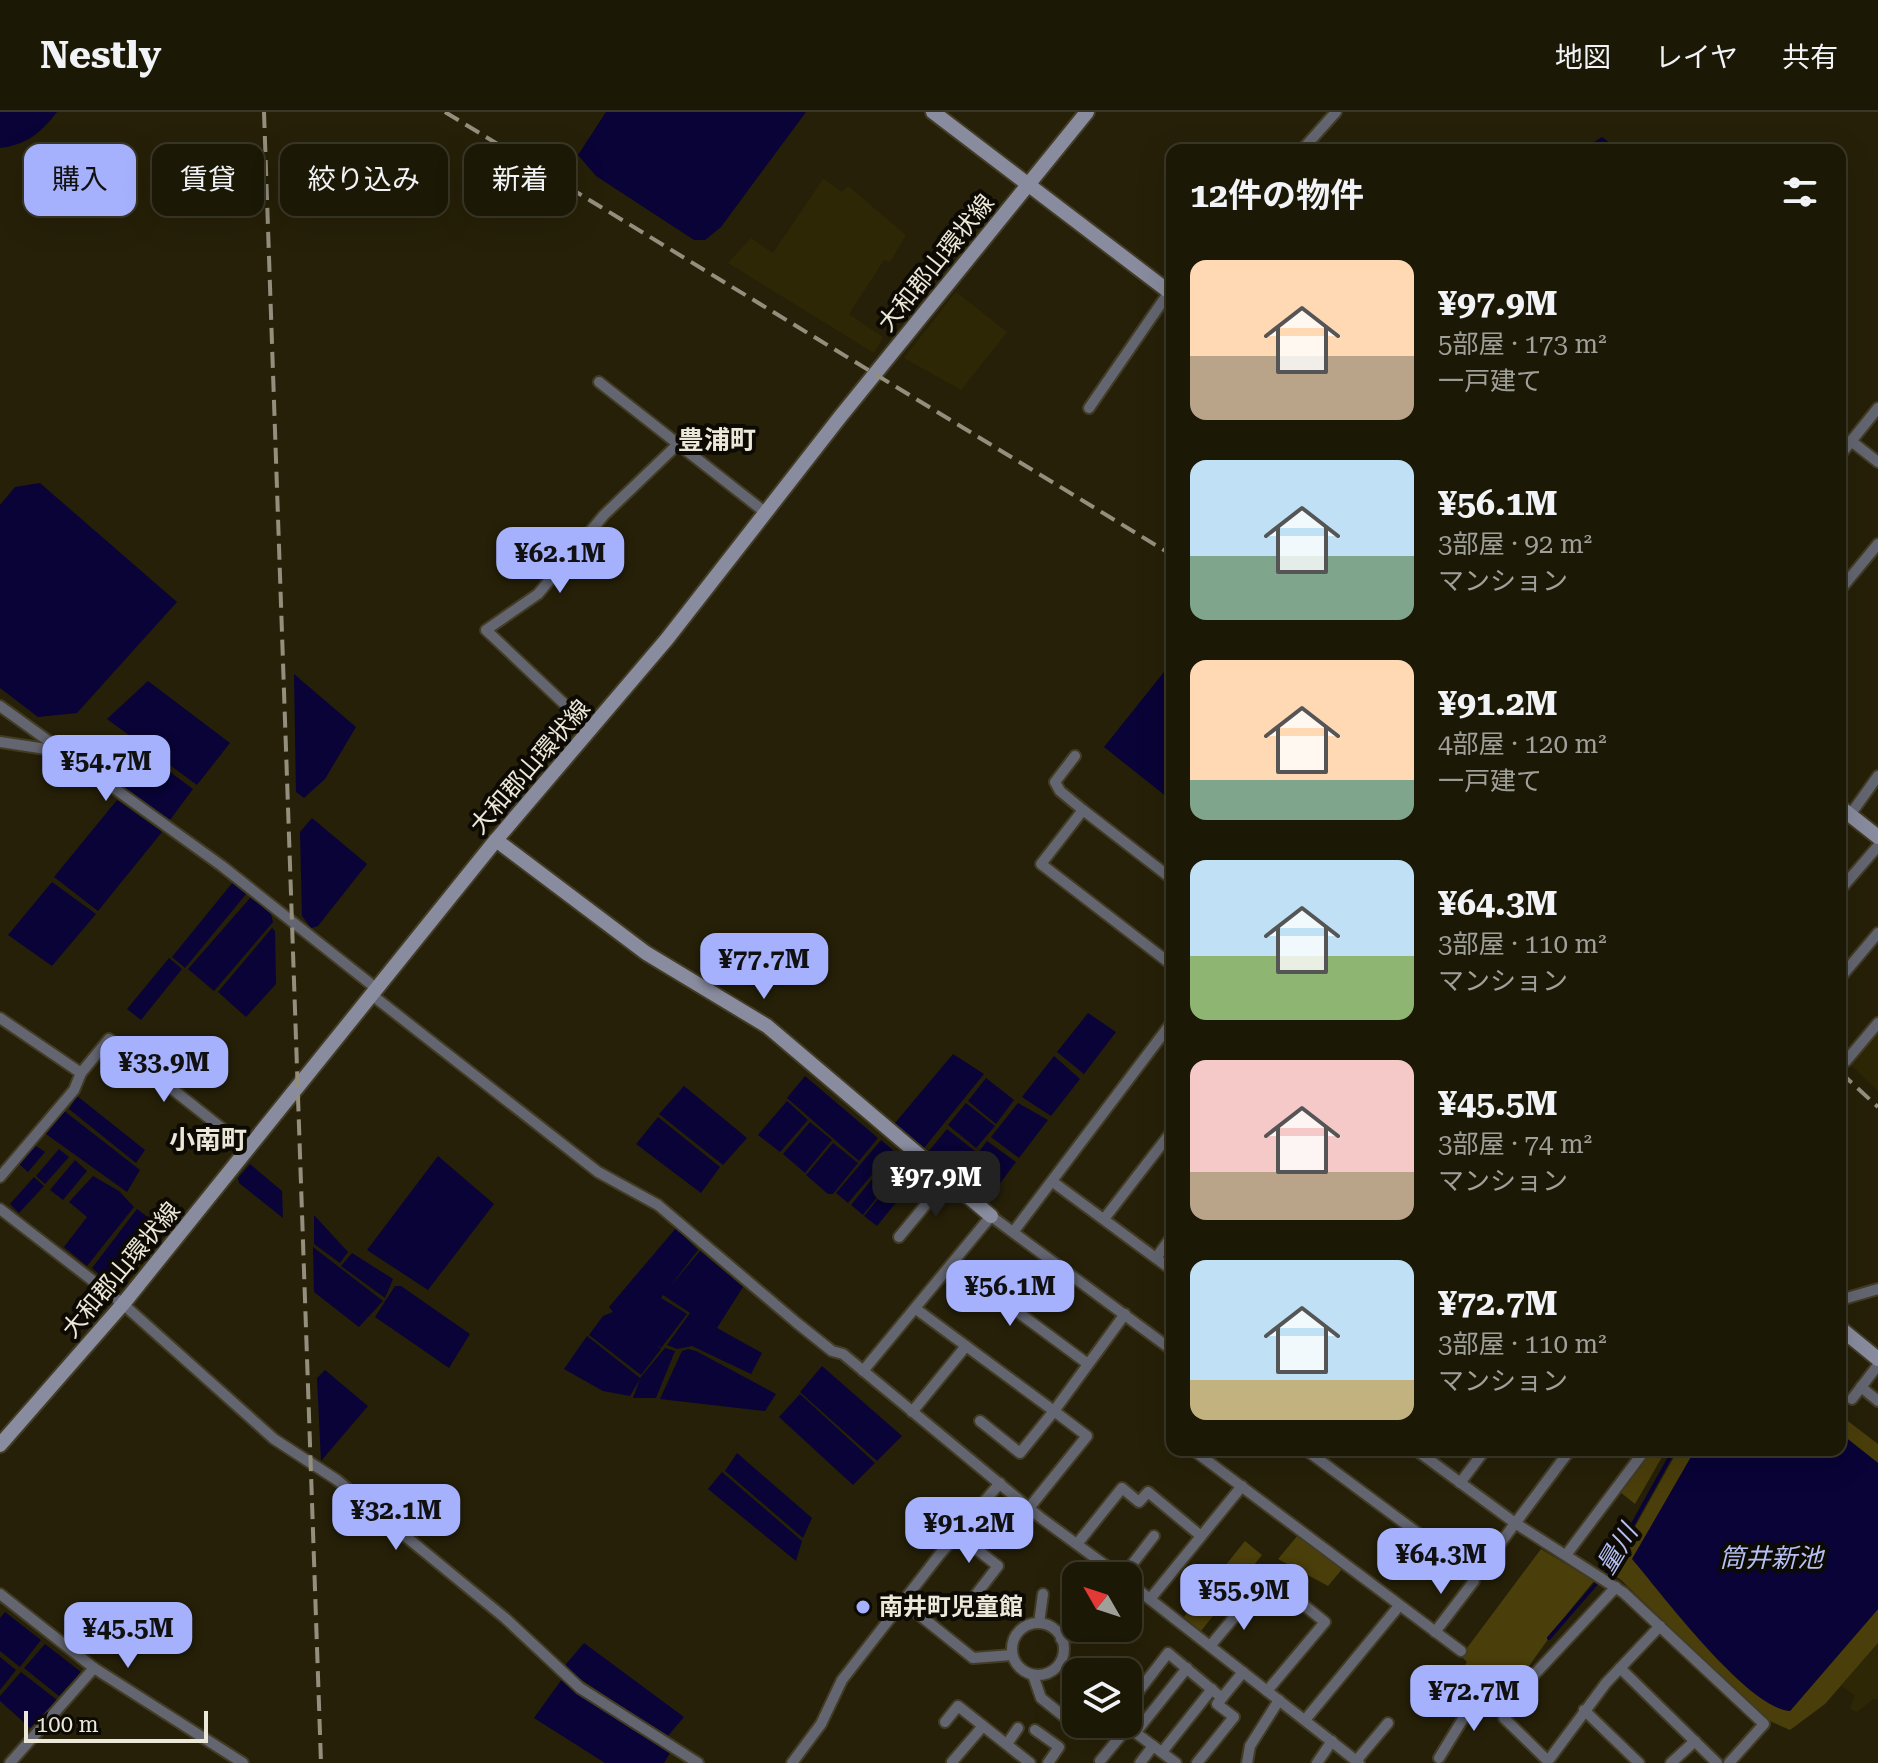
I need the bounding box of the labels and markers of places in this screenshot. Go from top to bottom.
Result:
pin: ¥62.1M [495,527,625,595]
pin: ¥54.7M [41,735,171,803]
pin: ¥77.7M [699,933,829,1001]
pin: ¥33.9M [99,1036,229,1104]
pin: ¥97.9M [871,1151,1001,1219]
pin: ¥56.1M [945,1260,1075,1328]
pin: ¥32.1M [331,1484,461,1552]
pin: ¥91.2M [904,1497,1034,1565]
pin: ¥64.3M [1376,1528,1506,1596]
pin: ¥55.9M [1179,1564,1309,1632]
place label: 南井町児童館 [879,1593,1023,1621]
marker: 南井町児童館 [854,1598,872,1616]
pin: ¥45.5M [63,1602,193,1670]
pin: ¥72.7M [1409,1665,1539,1733]

